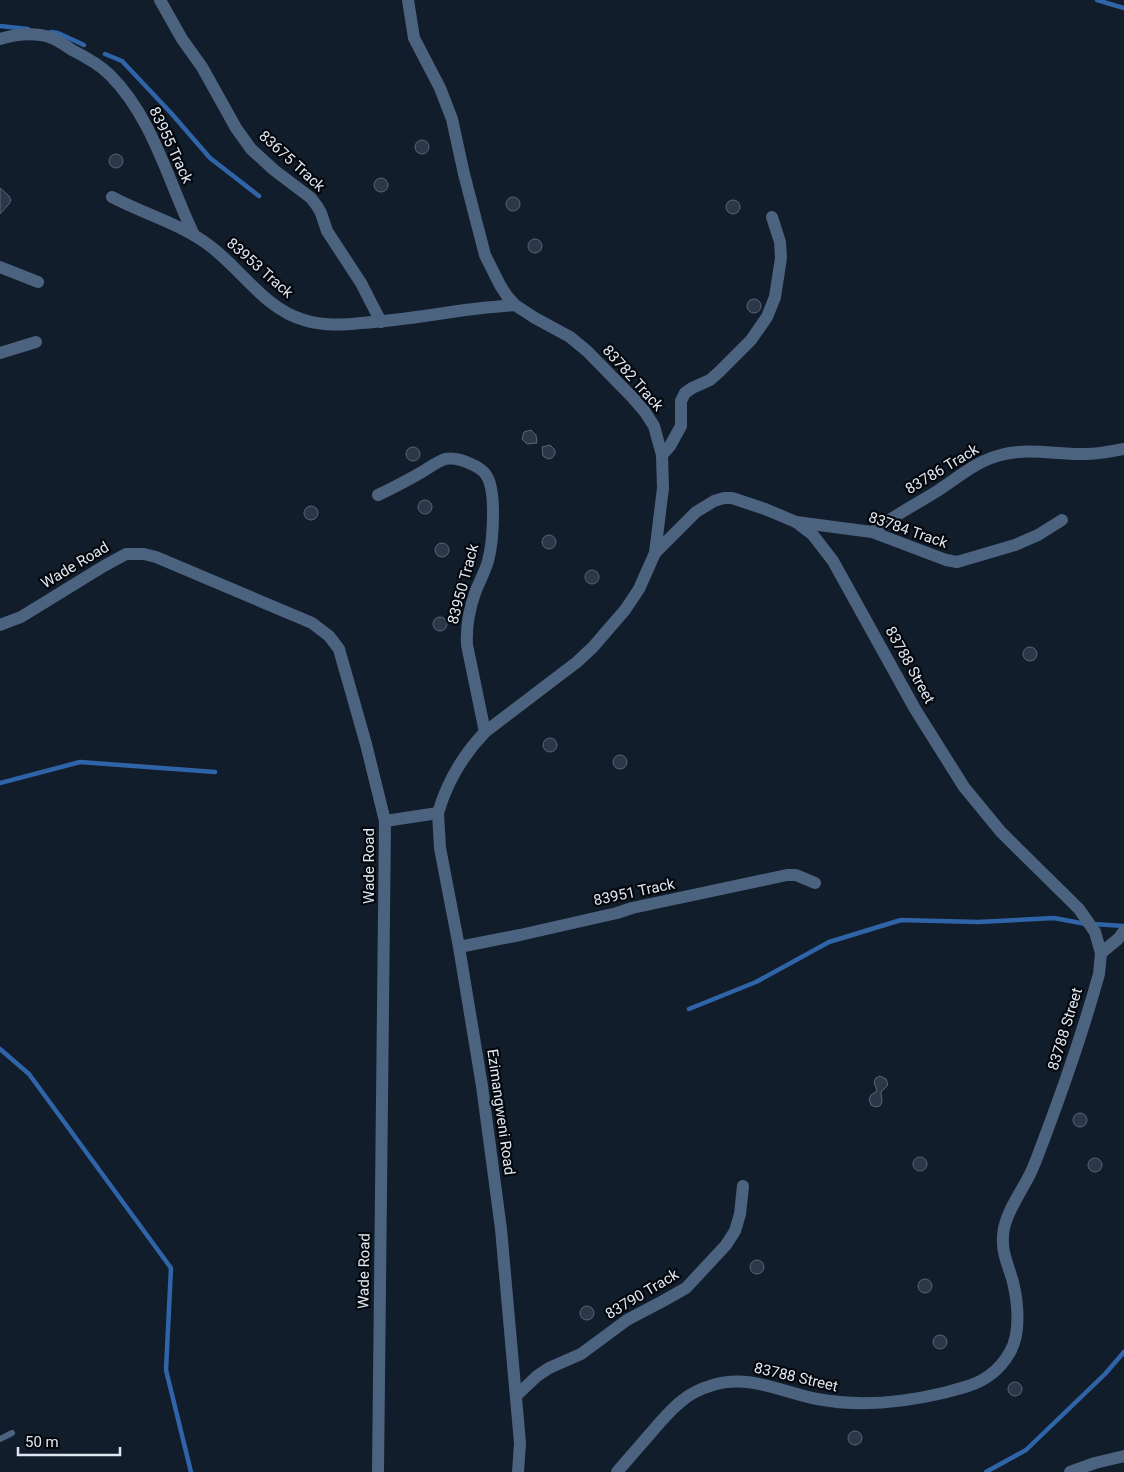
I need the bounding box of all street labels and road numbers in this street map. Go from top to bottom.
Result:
street label: 83955 Track [145,104,197,186]
street label: 83675 Track [255,127,329,196]
street label: 83953 Track [223,234,297,302]
street label: 83782 Track [599,341,668,415]
street label: 83786 Track [902,440,982,498]
street label: 83784 Track [866,508,950,552]
street label: Wade Road [38,538,112,592]
street label: 83950 Track [444,542,482,626]
street label: 83788 Street [881,623,939,707]
street label: Wade Road [360,828,378,904]
street label: 83951 Track [592,875,677,909]
street label: 83788 Street [1044,985,1086,1072]
street label: Ezimangweni Road [483,1048,519,1176]
street label: Wade Road [354,1233,374,1309]
street label: 83790 Track [602,1265,682,1323]
street label: 83788 Street [752,1359,840,1395]

